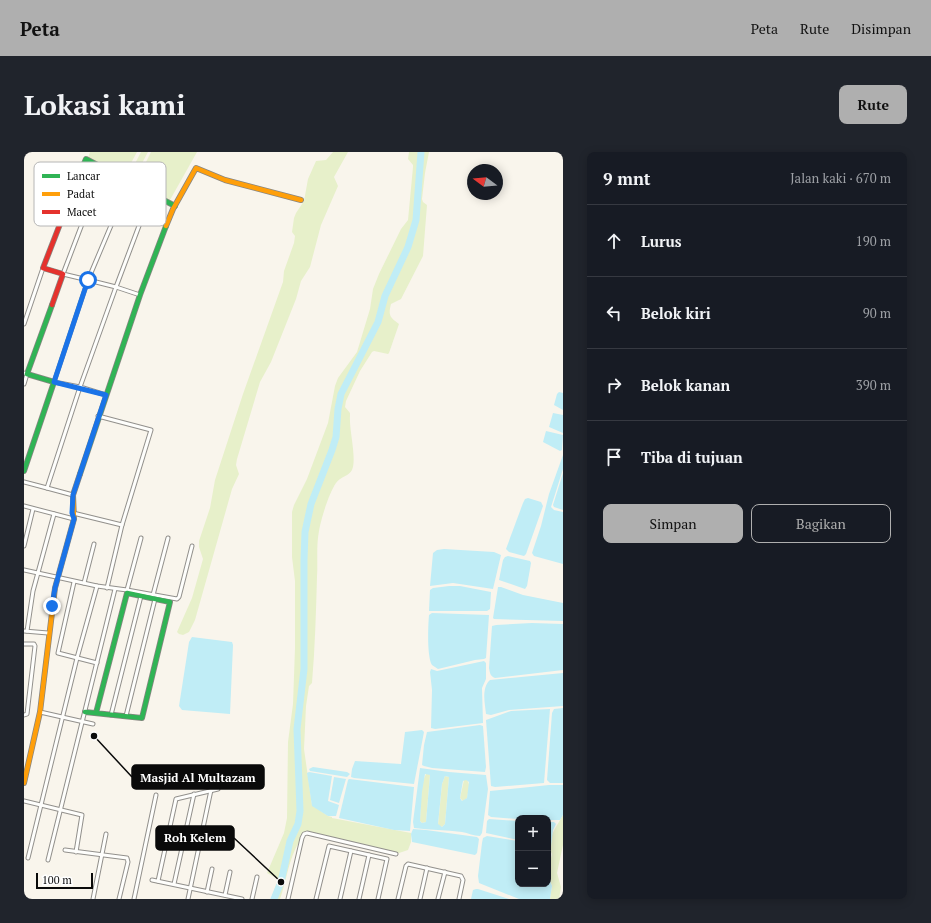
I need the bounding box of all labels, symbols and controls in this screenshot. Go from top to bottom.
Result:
text: Peta [20,16,60,41]
text: Peta [751,19,778,38]
text: Rute [800,19,829,38]
text: Disimpan [851,19,911,38]
button: Rute [839,85,907,124]
text: Lokasi kami [24,86,185,123]
legend [34,162,166,226]
north arrow [467,164,503,200]
text: 9 mnt [603,167,651,190]
text: Lancar [67,169,101,183]
text: Jalan kaki · 670 m [790,169,891,187]
text: Padat [67,187,95,201]
text: Macet [67,205,97,219]
icon: ahead [603,230,625,252]
text: Lurus [641,231,682,251]
text: 190 m [856,232,891,250]
route start [79,271,97,289]
icon: left [603,302,625,324]
text: Belok kiri [641,303,711,323]
text: 90 m [863,304,891,322]
icon: right [603,374,625,396]
text: Belok kanan [641,375,730,395]
text: 390 m [856,376,891,394]
icon: arrive [603,446,625,468]
text: Tiba di tujuan [641,447,743,467]
button: Simpan [603,504,743,543]
button: Bagikan [751,504,891,543]
route end [43,597,61,615]
callout: Masjid Al Multazam [132,765,264,789]
text: Masjid Al Multazam [140,770,256,785]
map controls [515,815,551,887]
button: + [515,815,551,851]
callout: Roh Kelem [156,826,234,850]
text: Roh Kelem [164,830,226,845]
button: − [515,851,551,887]
scale bar [36,871,93,890]
text: 100 m [42,873,72,887]

